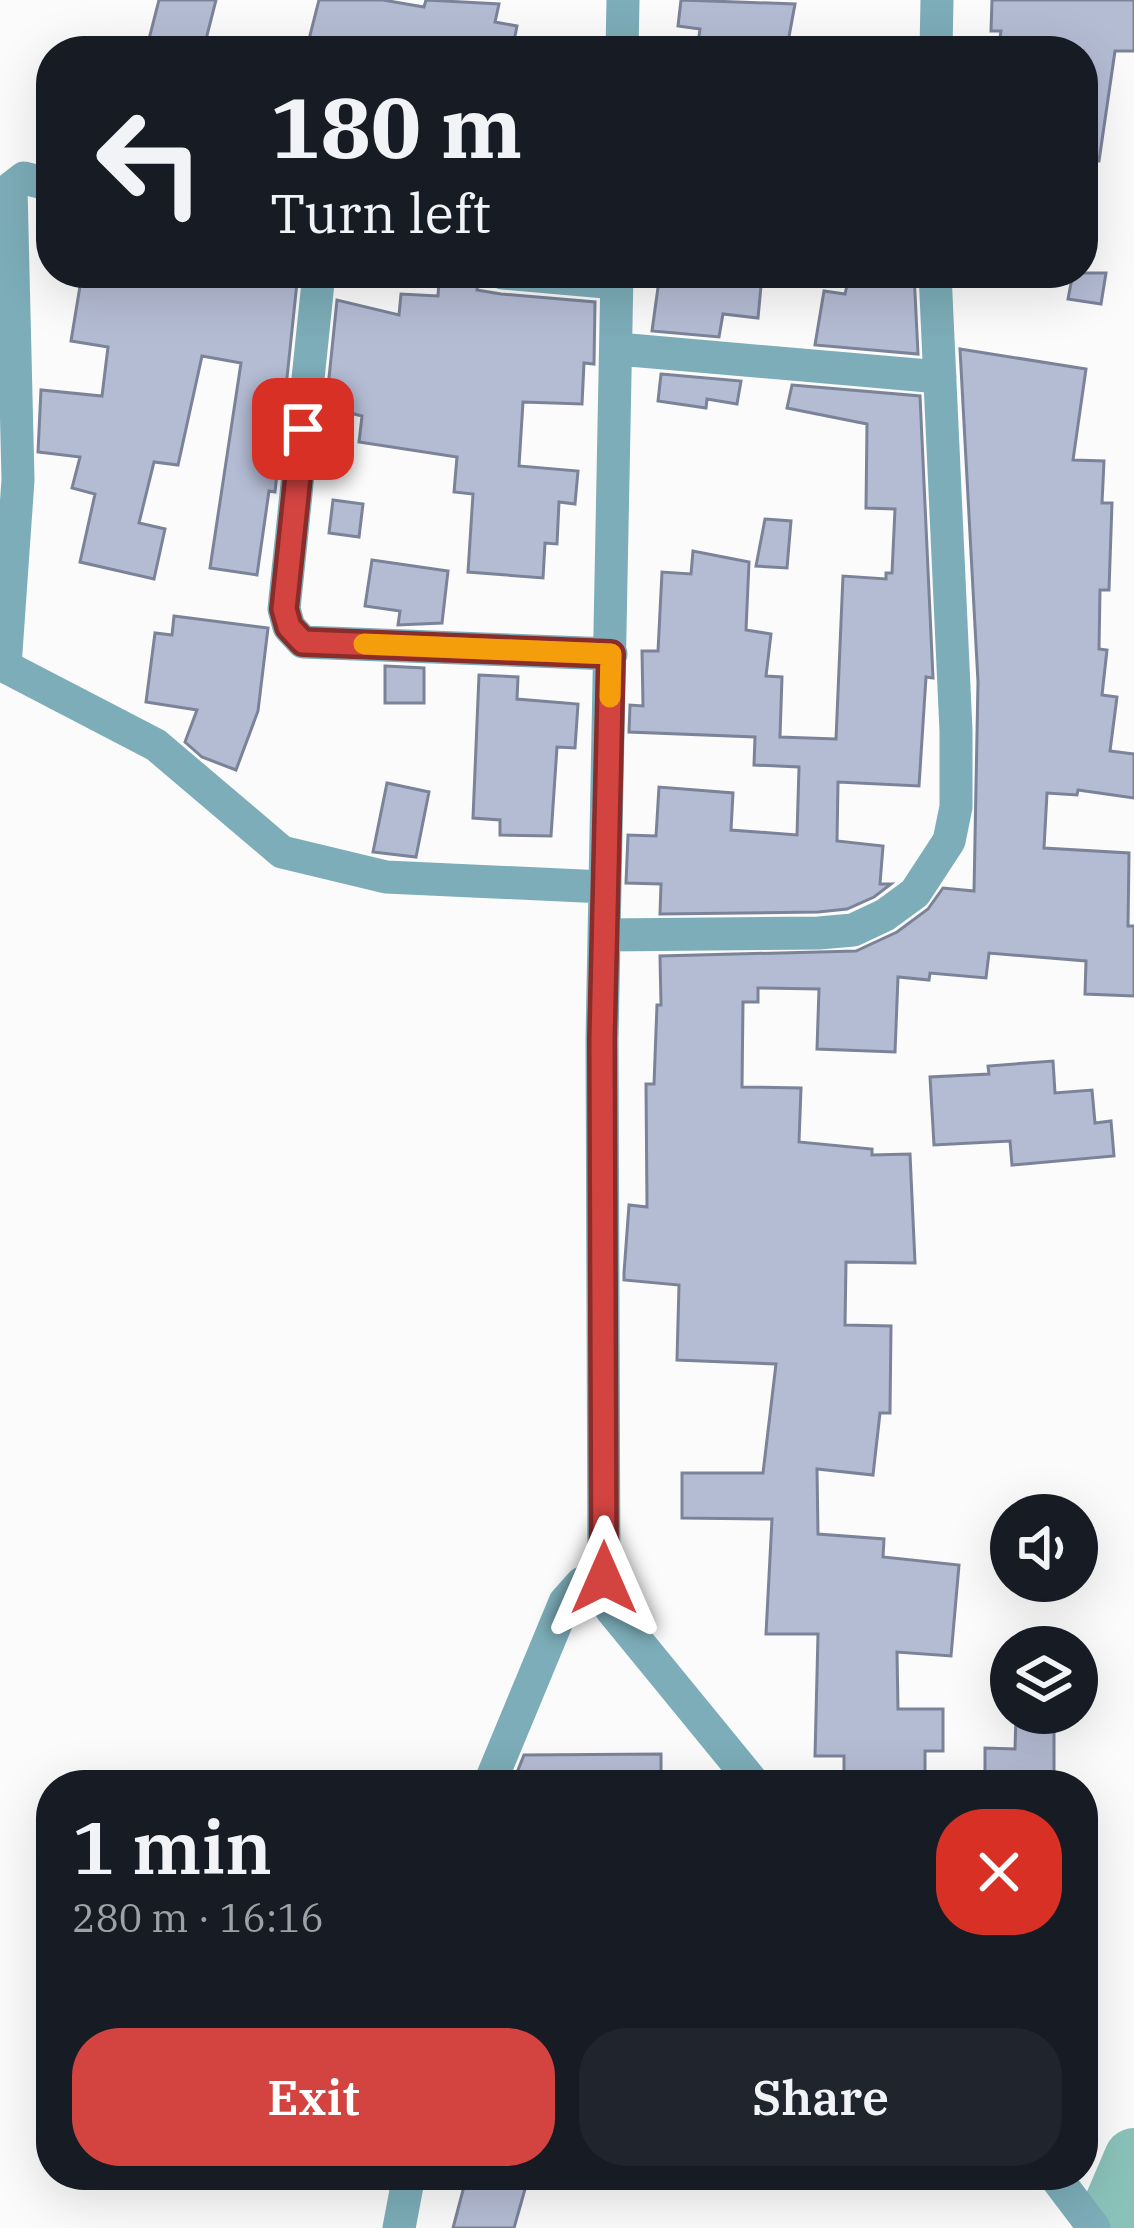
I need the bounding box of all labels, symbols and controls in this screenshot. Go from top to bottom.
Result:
text: 180 m [270,72,522,181]
icon: left [72,84,228,240]
text: Turn left [270,178,491,248]
pin [252,378,354,480]
icon: arrive [270,396,336,462]
map controls [990,1494,1098,1734]
button: sound [990,1494,1098,1602]
position arrow [541,1515,667,1641]
button: layers [990,1626,1098,1734]
text: 1 min [72,1800,272,1894]
button: close [936,1809,1062,1935]
text: 280 m · 16:16 [72,1892,324,1943]
button: Exit [72,2028,555,2166]
button: Share [579,2028,1062,2166]

